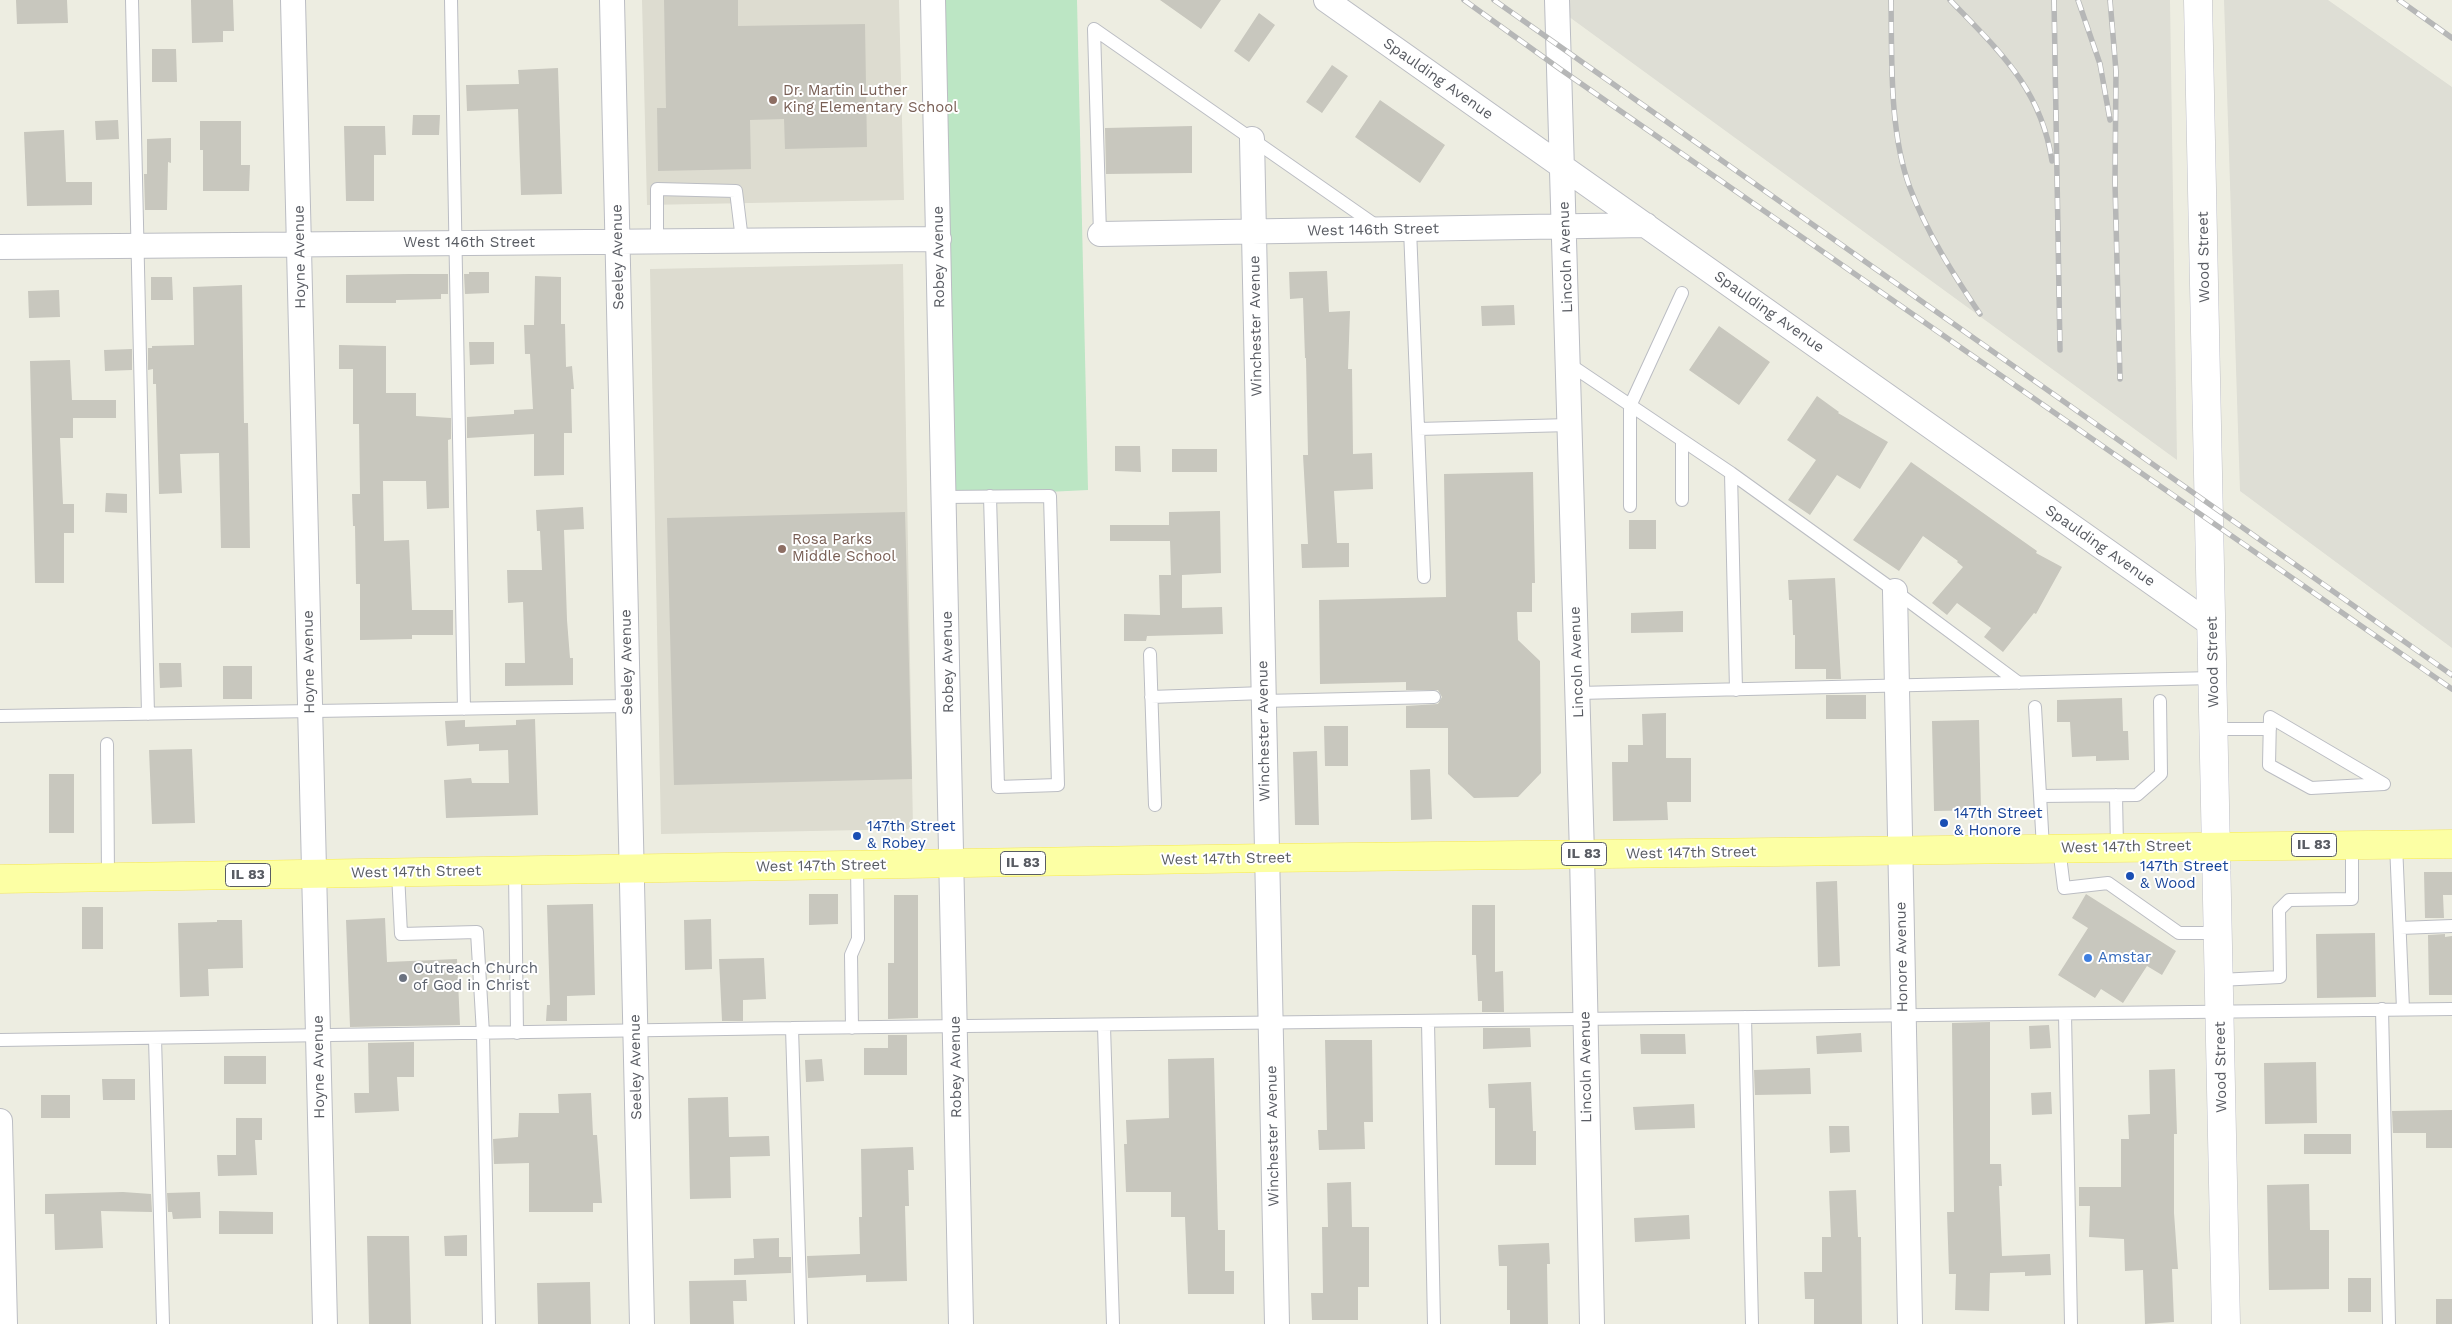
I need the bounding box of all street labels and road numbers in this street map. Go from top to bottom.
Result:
street label: Spaulding Avenue [1380,34,1496,124]
street label: Lincoln Avenue [1555,201,1577,313]
street label: Seeley Avenue [608,204,628,310]
street label: Hoyne Avenue [290,205,310,309]
street label: Robey Avenue [929,206,949,308]
street label: Wood Street [2194,211,2214,303]
street label: West 146th Street [1307,220,1439,240]
street label: West 146th Street [403,234,535,252]
street label: Winchester Avenue [1246,255,1266,397]
street label: Spaulding Avenue [1711,267,1827,357]
street label: Spaulding Avenue [2042,501,2158,591]
street label: Lincoln Avenue [1566,606,1588,718]
street label: Seeley Avenue [617,609,637,715]
street label: Hoyne Avenue [299,610,319,714]
street label: Robey Avenue [938,611,958,713]
street label: Wood Street [2203,616,2223,708]
street label: Winchester Avenue [1254,660,1274,802]
road number: IL 83 [2292,834,2336,856]
street label: West 147th Street [2061,837,2191,857]
road number: IL 83 [1562,842,1606,866]
street label: West 147th Street [1626,843,1756,863]
street label: West 147th Street [1161,849,1291,869]
road number: IL 83 [1000,851,1046,874]
street label: West 147th Street [756,856,886,876]
street label: West 147th Street [351,862,481,882]
road number: IL 83 [226,864,270,886]
street label: Honore Avenue [1892,901,1912,1013]
street label: Lincoln Avenue [1576,1011,1596,1123]
street label: Seeley Avenue [626,1014,646,1120]
street label: Hoyne Avenue [309,1015,329,1119]
street label: Robey Avenue [946,1016,966,1118]
street label: Wood Street [2211,1021,2231,1113]
street label: Winchester Avenue [1263,1065,1283,1207]

